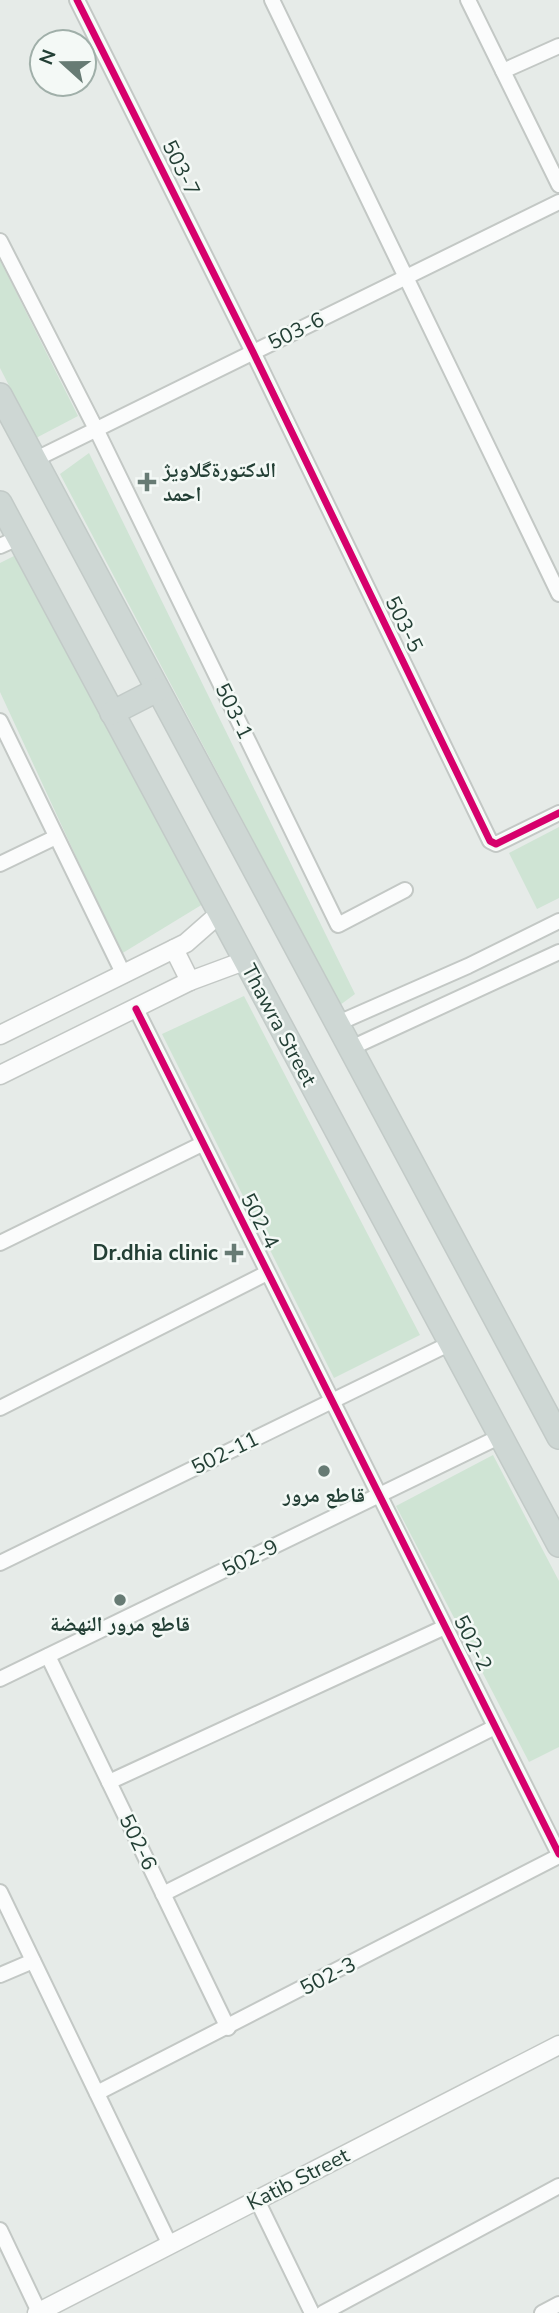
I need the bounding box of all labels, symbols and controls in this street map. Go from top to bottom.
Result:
north arrow [28,28,98,98]
text: N [33,46,63,69]
street label: 503-7 [155,135,207,201]
street label: 503-6 [263,305,329,357]
place label: الدكتورةگلاويژ احمد [162,456,276,508]
marker: الدكتورةگلاويژ احمد [137,472,157,492]
street label: 503-5 [378,591,430,657]
street label: 503-1 [208,678,260,744]
street label: Thawra Street [235,959,323,1092]
street label: 502-4 [234,1188,286,1254]
place label: Dr.dhia clinic [93,1239,218,1267]
marker: Dr.dhia clinic [224,1243,244,1263]
street label: 502-11 [187,1425,263,1481]
marker: قاطع مرور [316,1463,332,1479]
place label: قاطع مرور [282,1481,365,1509]
street label: 502-9 [217,1532,283,1584]
marker: قاطع مرور النهضة [112,1592,128,1608]
place label: قاطع مرور النهضة [50,1610,190,1638]
street label: 502-2 [447,1610,499,1676]
street label: 502-6 [112,1809,164,1875]
street label: 502-3 [295,1950,361,2002]
street label: Katib Street [242,2141,355,2217]

